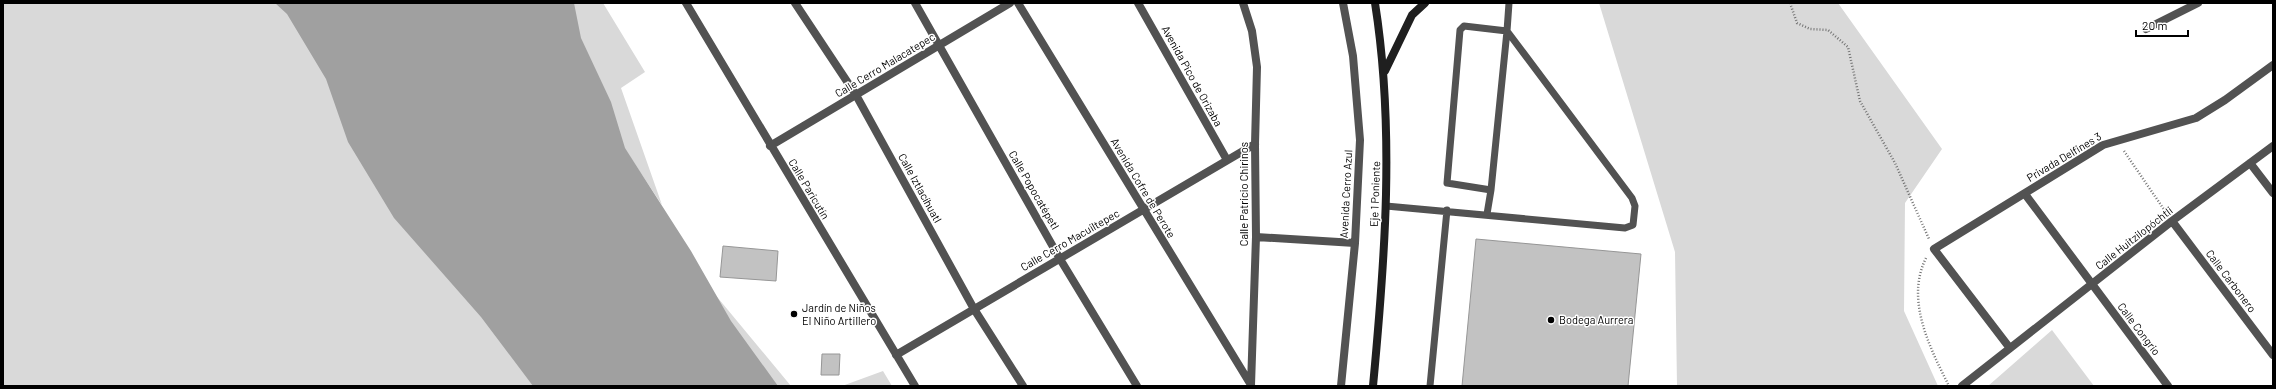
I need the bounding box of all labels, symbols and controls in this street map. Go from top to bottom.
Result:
scale bar [2136,12,2188,38]
text: 20 m [2142,18,2168,32]
street label: Avenida Pico de Orizaba [1159,23,1225,128]
street label: Calle Cerro Malacatepec [832,29,937,100]
street label: Privada Delfines 3 [2024,129,2103,184]
street label: Avenida Cofre de Perote [1108,135,1178,240]
street label: Calle Patricio Chirinos [1237,142,1250,246]
street label: Calle Popocatépetl [1007,148,1062,232]
street label: Avenida Cerro Azul [1337,149,1354,239]
street label: Calle Iztlacíhuatl [896,151,945,225]
street label: Calle Paricutín [786,156,833,221]
street label: Eje 1 Poniente [1367,161,1382,227]
street label: Calle Huitzilopóchtli [2093,203,2175,272]
street label: Calle Cerro Macuiltepec [1018,206,1122,273]
street label: Calle Carbonero [2204,247,2259,315]
street label: Calle Congrio [2115,300,2163,358]
place label: Jardín de Niños El Niño Artillero [802,301,876,327]
marker: Jardín de Niños El Niño Artillero [789,309,799,319]
place label: Bodega Aurrera [1559,313,1633,326]
marker: Bodega Aurrera [1546,315,1556,325]

